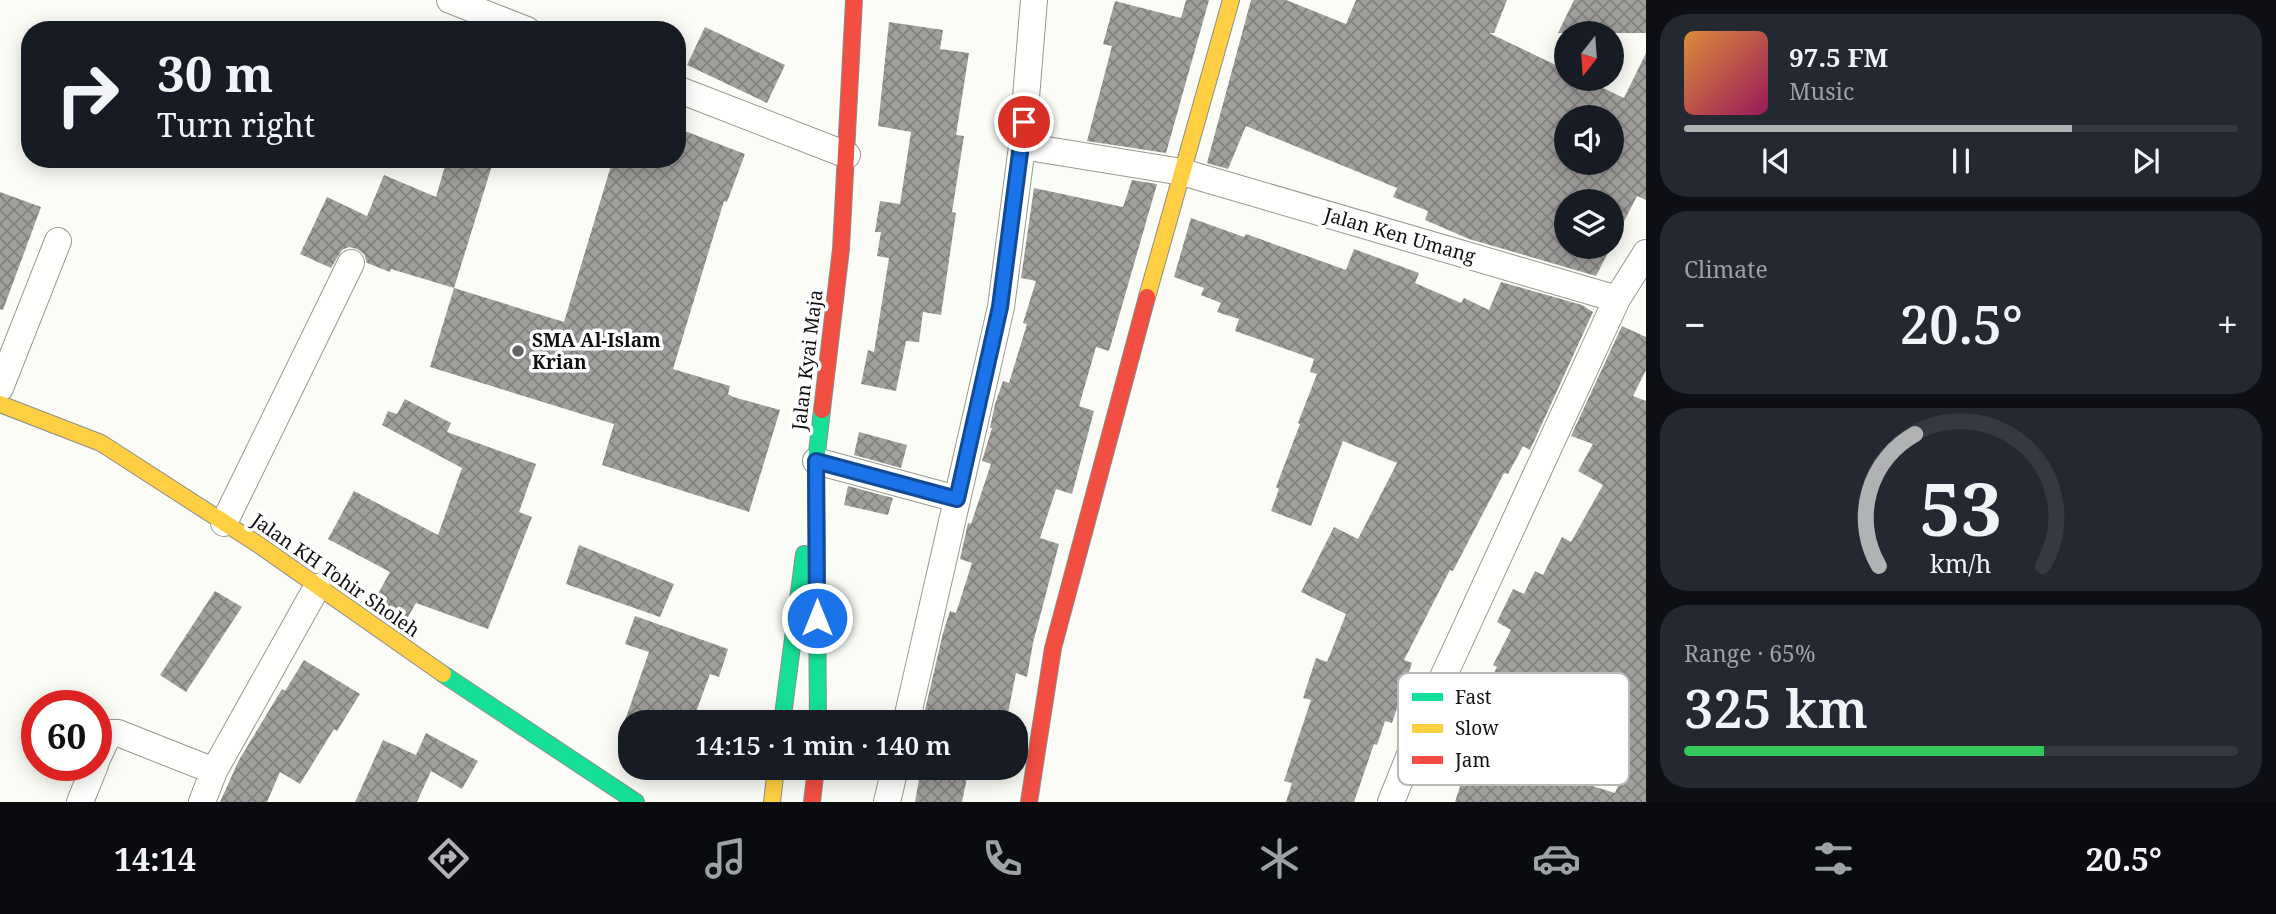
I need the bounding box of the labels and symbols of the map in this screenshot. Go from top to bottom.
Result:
north arrow [1554,21,1624,91]
pin [994,92,1054,152]
street label: Jalan Ken Umang [1320,201,1479,269]
street label: Jalan Kyai Maja [785,288,829,433]
place label: SMA Al-Islam Krian [532,327,661,375]
marker: SMA Al-Islam Krian [510,343,526,359]
street label: Jalan KH Tohir Sholeh [246,506,425,643]
position arrow [780,581,854,655]
legend [1398,673,1629,785]
text: Fast [1455,684,1492,710]
speed limit sign: 60 [21,690,112,781]
text: Slow [1455,715,1499,741]
text: Jam [1454,747,1490,773]

